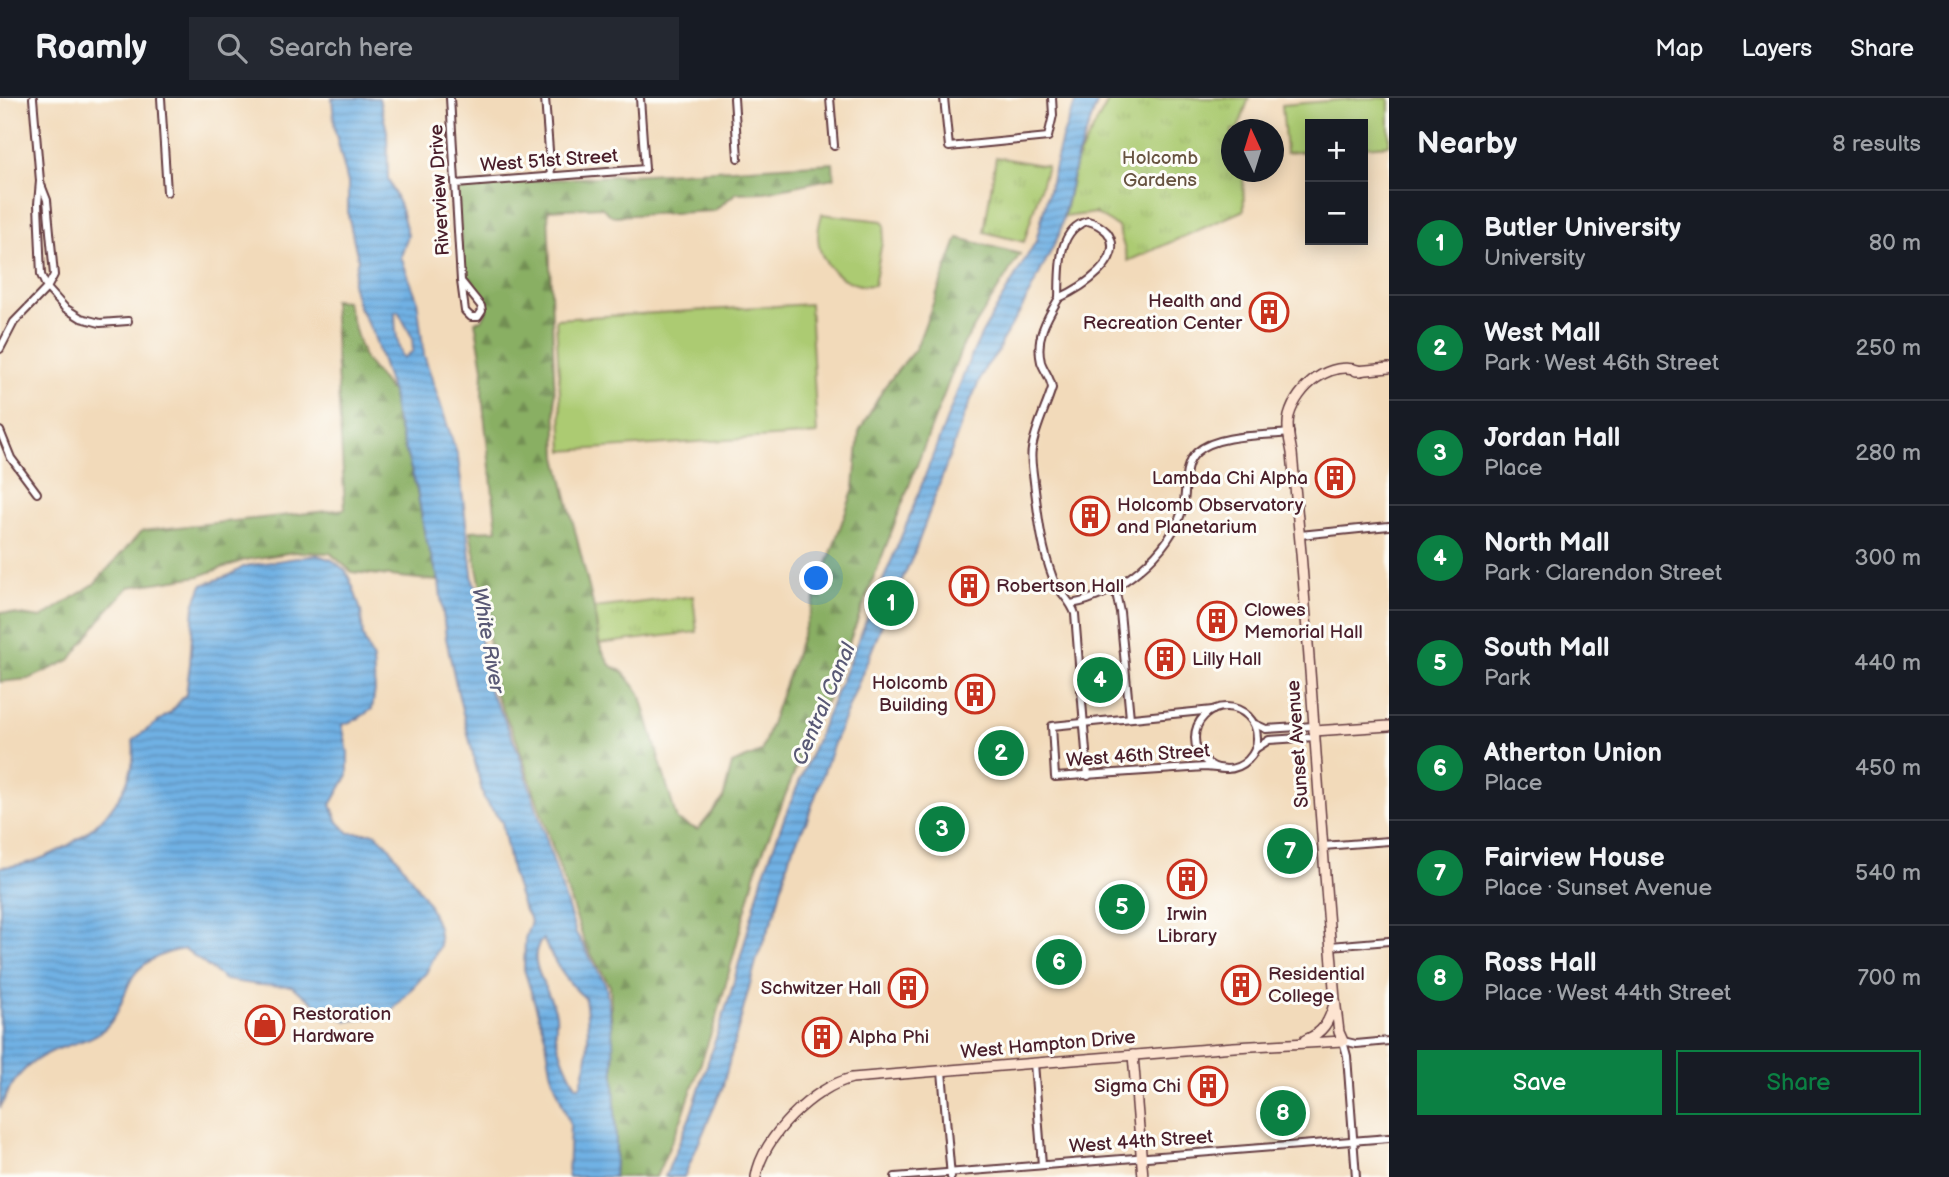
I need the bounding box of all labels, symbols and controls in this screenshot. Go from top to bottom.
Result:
search box [189,17,679,80]
text: Roamly [35,28,147,68]
icon: search [213,29,251,67]
text: Search here [269,33,413,64]
text: Map [1655,34,1703,63]
text: Layers [1741,34,1812,63]
text: Share [1850,34,1914,63]
north arrow [1221,119,1284,182]
map controls [1305,119,1368,245]
button: + [1305,119,1368,182]
street label: Riverview Drive [425,124,455,256]
text: Nearby [1417,126,1517,162]
text: 8 results [1832,130,1921,158]
street label: West 51st Street [479,145,619,177]
park label: Holcomb Gardens [1122,147,1198,192]
button: − [1305,182,1368,245]
text: Butler University [1484,213,1681,244]
text: 1 [1435,229,1445,257]
text: 80 m [1869,229,1921,257]
text: University [1484,244,1585,272]
place label: Health and Recreation Center [1083,290,1243,335]
building icon: Health and Recreation Center [1248,291,1290,333]
text: West Mall [1484,318,1601,349]
text: 2 [1433,334,1447,362]
text: 250 m [1855,334,1921,362]
text: Park · West 46th Street [1484,349,1719,377]
text: Jordan Hall [1484,423,1620,454]
text: 3 [1433,439,1447,467]
text: 280 m [1855,439,1921,467]
text: Place [1484,454,1542,482]
building icon: Lambda Chi Alpha [1314,457,1356,499]
place label: Lambda Chi Alpha [1152,467,1308,490]
place label: Holcomb Observatory and Planetarium [1117,494,1304,539]
building icon: Holcomb Observatory and Planetarium [1069,495,1111,537]
text: North Mall [1484,528,1609,559]
text: 4 [1433,544,1447,572]
text: 300 m [1855,544,1921,572]
text: Park · Clarendon Street [1484,559,1722,587]
your location [799,561,833,595]
building icon: Robertson Hall [948,565,990,607]
place label: Robertson Hall [996,575,1124,598]
pin: 1 [868,577,914,629]
water label: White River [466,585,510,696]
place label: Clowes Memorial Hall [1244,599,1363,644]
building icon: Clowes Memorial Hall [1196,600,1238,642]
text: South Mall [1484,633,1609,664]
water label: Central Canal [787,638,861,769]
building icon: Lilly Hall [1144,638,1186,680]
place label: Lilly Hall [1192,648,1261,671]
text: 5 [1433,649,1447,677]
text: 440 m [1854,649,1921,677]
pin: 4 [1077,654,1123,706]
text: Park [1484,664,1530,692]
place label: Holcomb Building [872,672,948,717]
building icon: Holcomb Building [954,673,996,715]
street label: Sunset Avenue [1282,679,1314,809]
pin: 2 [978,727,1024,779]
text: Atherton Union [1484,738,1662,769]
street label: West 46th Street [1065,739,1211,773]
text: 6 [1433,754,1447,782]
text: 450 m [1855,754,1921,782]
text: Place [1484,769,1542,797]
pin: 3 [919,803,965,855]
pin: 7 [1267,825,1313,877]
text: Fairview House [1484,843,1665,874]
building icon: Irwin Library [1166,858,1208,900]
text: 7 [1434,859,1446,887]
text: 540 m [1855,859,1921,887]
text: Place · Sunset Avenue [1484,874,1712,902]
pin: 5 [1099,881,1145,933]
place label: Irwin Library [1157,903,1217,948]
pin: 6 [1036,936,1082,988]
text: Ross Hall [1484,948,1596,979]
place label: Residential College [1268,963,1365,1008]
building icon: Residential College [1220,964,1262,1006]
text: 8 [1433,964,1447,992]
text: 700 m [1857,964,1921,992]
building icon: Schwitzer Hall [887,967,929,1009]
place label: Schwitzer Hall [761,977,881,1000]
text: Place · West 44th Street [1484,979,1731,1007]
place label: Restoration Hardware [292,1003,391,1048]
shop icon: Restoration Hardware [244,1004,286,1046]
building icon: Alpha Phi [801,1016,843,1058]
place label: Alpha Phi [849,1026,929,1049]
street label: West Hampton Drive [960,1026,1136,1064]
button: Save [1417,1050,1662,1115]
button: Share [1676,1050,1921,1115]
building icon: Sigma Chi [1187,1065,1229,1107]
place label: Sigma Chi [1094,1075,1181,1098]
pin: 8 [1260,1087,1306,1139]
street label: West 44th Street [1068,1125,1214,1159]

